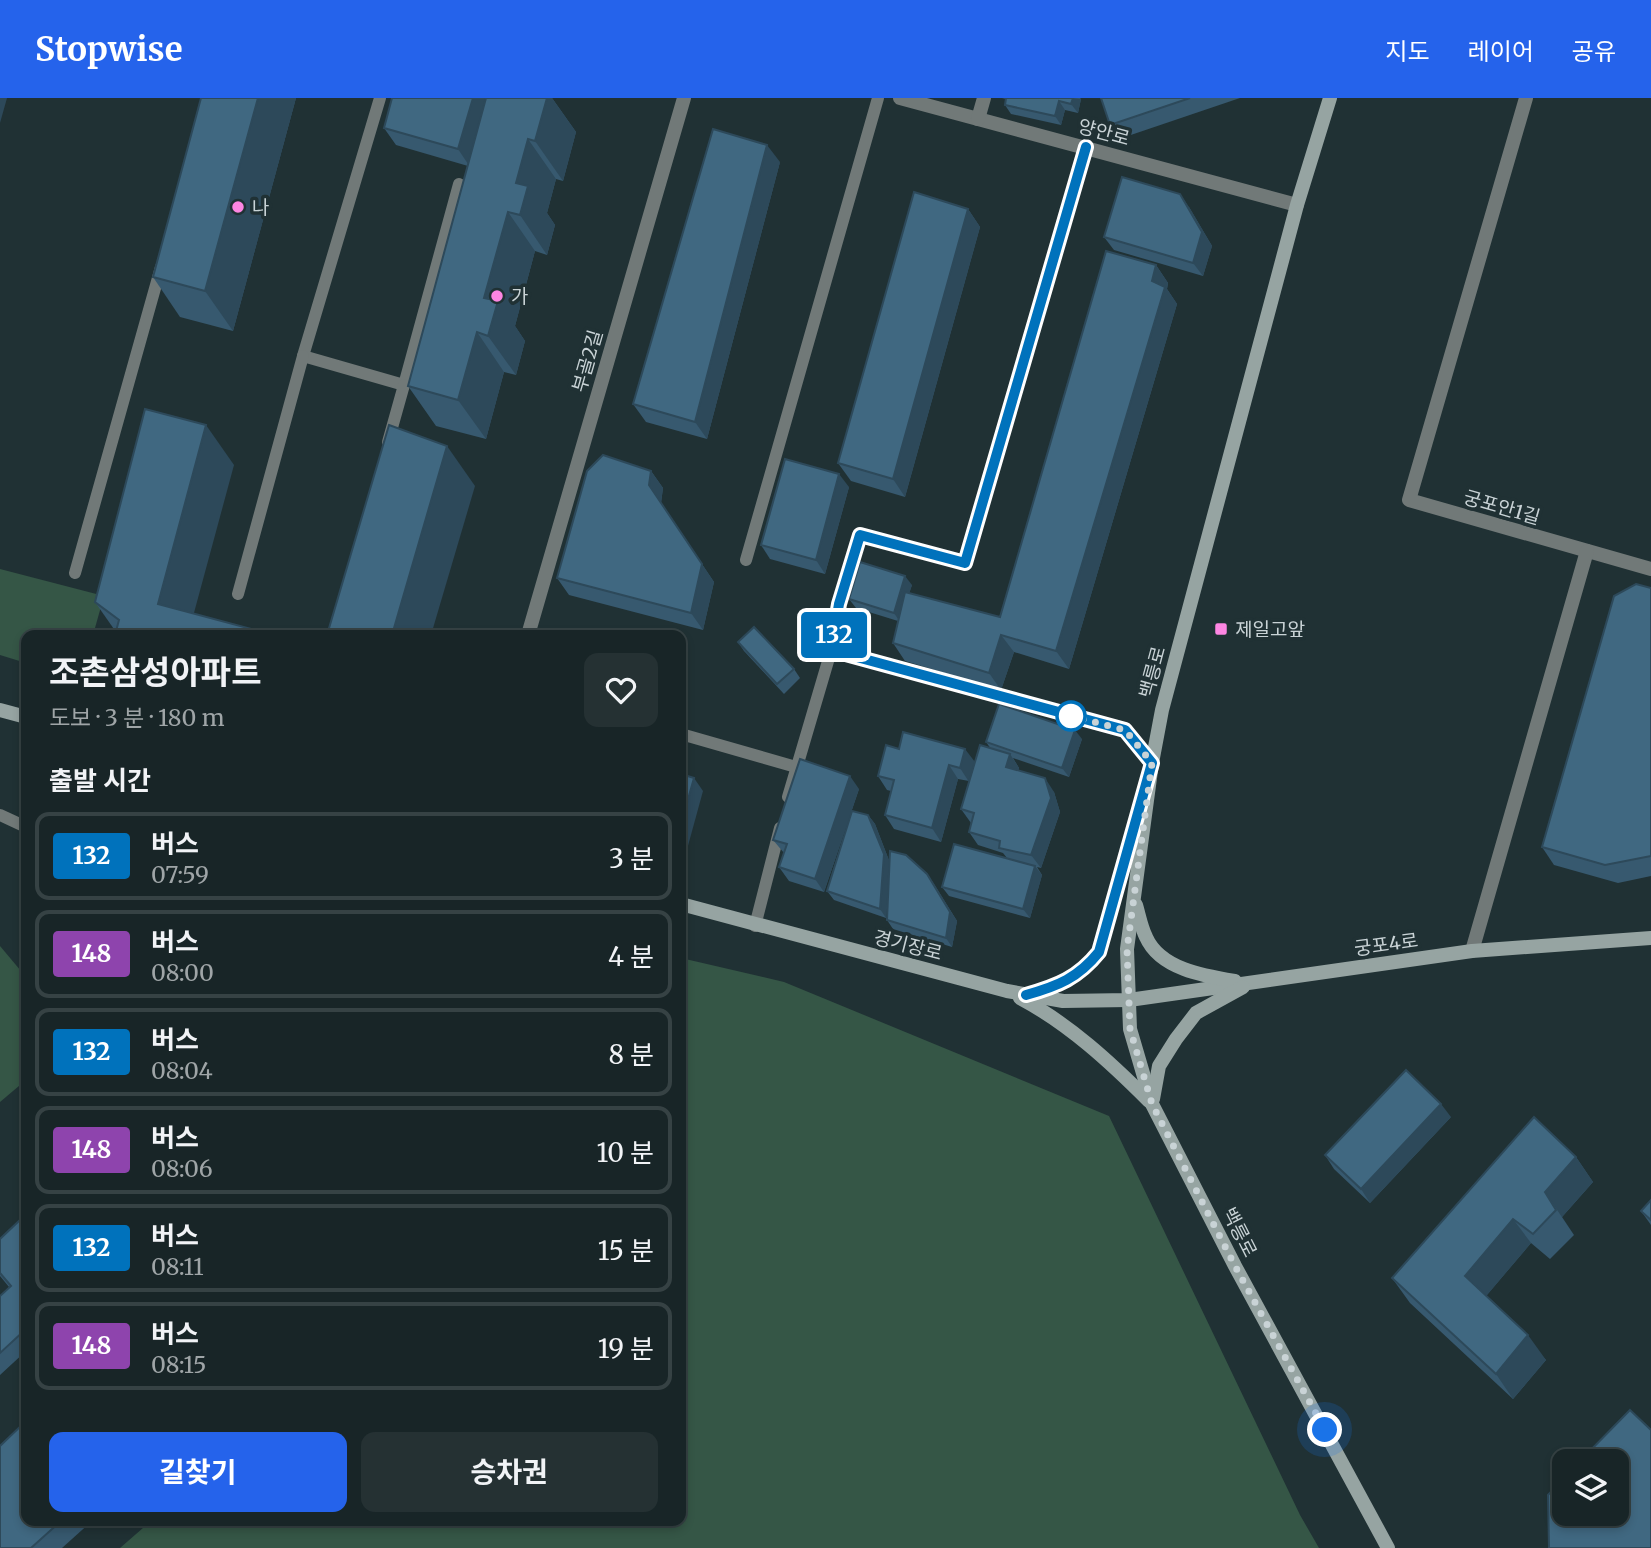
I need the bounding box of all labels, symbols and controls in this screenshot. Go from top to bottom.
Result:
text: Stopwise [35,29,183,70]
text: 지도 [1385,36,1430,67]
text: 레이어 [1468,36,1534,67]
text: 공유 [1572,36,1616,67]
street label: 양안로 [1076,114,1132,150]
place label: 나 [252,195,269,219]
marker: 나 [230,199,246,215]
place label: 가 [511,284,528,308]
marker: 가 [489,288,505,304]
street label: 부골2길 [567,327,607,395]
street label: 궁포안1길 [1461,485,1543,529]
line badge: 132 [794,612,874,658]
place label: 제일고앞 [1235,617,1305,641]
text: 132 [815,619,853,650]
marker: 제일고앞 [1213,621,1229,637]
street label: 백릉로 [1134,644,1170,700]
text: 조촌삼성아파트 [49,652,262,693]
button: heart [584,653,658,727]
unlabelled marker [1056,701,1086,731]
text: 도보 · 3 분 · 180 m [49,703,225,732]
text: 출발 시간 [49,764,151,797]
text: 버스 [151,827,199,860]
text: 132 [73,840,110,871]
text: 3 분 [609,842,654,875]
text: 07:59 [151,860,209,889]
text: 버스 [151,925,199,958]
street label: 경기장로 [871,925,945,965]
street label: 궁포4로 [1353,928,1419,960]
text: 148 [72,938,111,969]
text: 4 분 [608,940,654,973]
text: 08:00 [151,958,214,987]
text: 버스 [151,1023,199,1056]
text: 132 [73,1036,110,1067]
text: 8 분 [608,1038,654,1071]
text: 08:04 [151,1056,213,1085]
text: 버스 [151,1121,199,1154]
text: 148 [72,1134,111,1165]
text: 10 분 [597,1136,654,1169]
text: 08:06 [151,1154,213,1183]
street label: 백릉로 [1217,1203,1263,1261]
text: 버스 [151,1219,199,1252]
text: 132 [73,1232,110,1263]
text: 15 분 [598,1234,654,1267]
text: 08:11 [151,1252,204,1281]
text: 버스 [151,1317,199,1350]
text: 148 [72,1330,111,1361]
text: 19 분 [598,1332,654,1365]
text: 08:15 [151,1350,207,1379]
your location [1307,1412,1342,1447]
button: 길찾기 [49,1432,347,1512]
button: 승차권 [361,1432,658,1512]
map controls [1552,1449,1629,1526]
button: layers [1552,1449,1629,1526]

